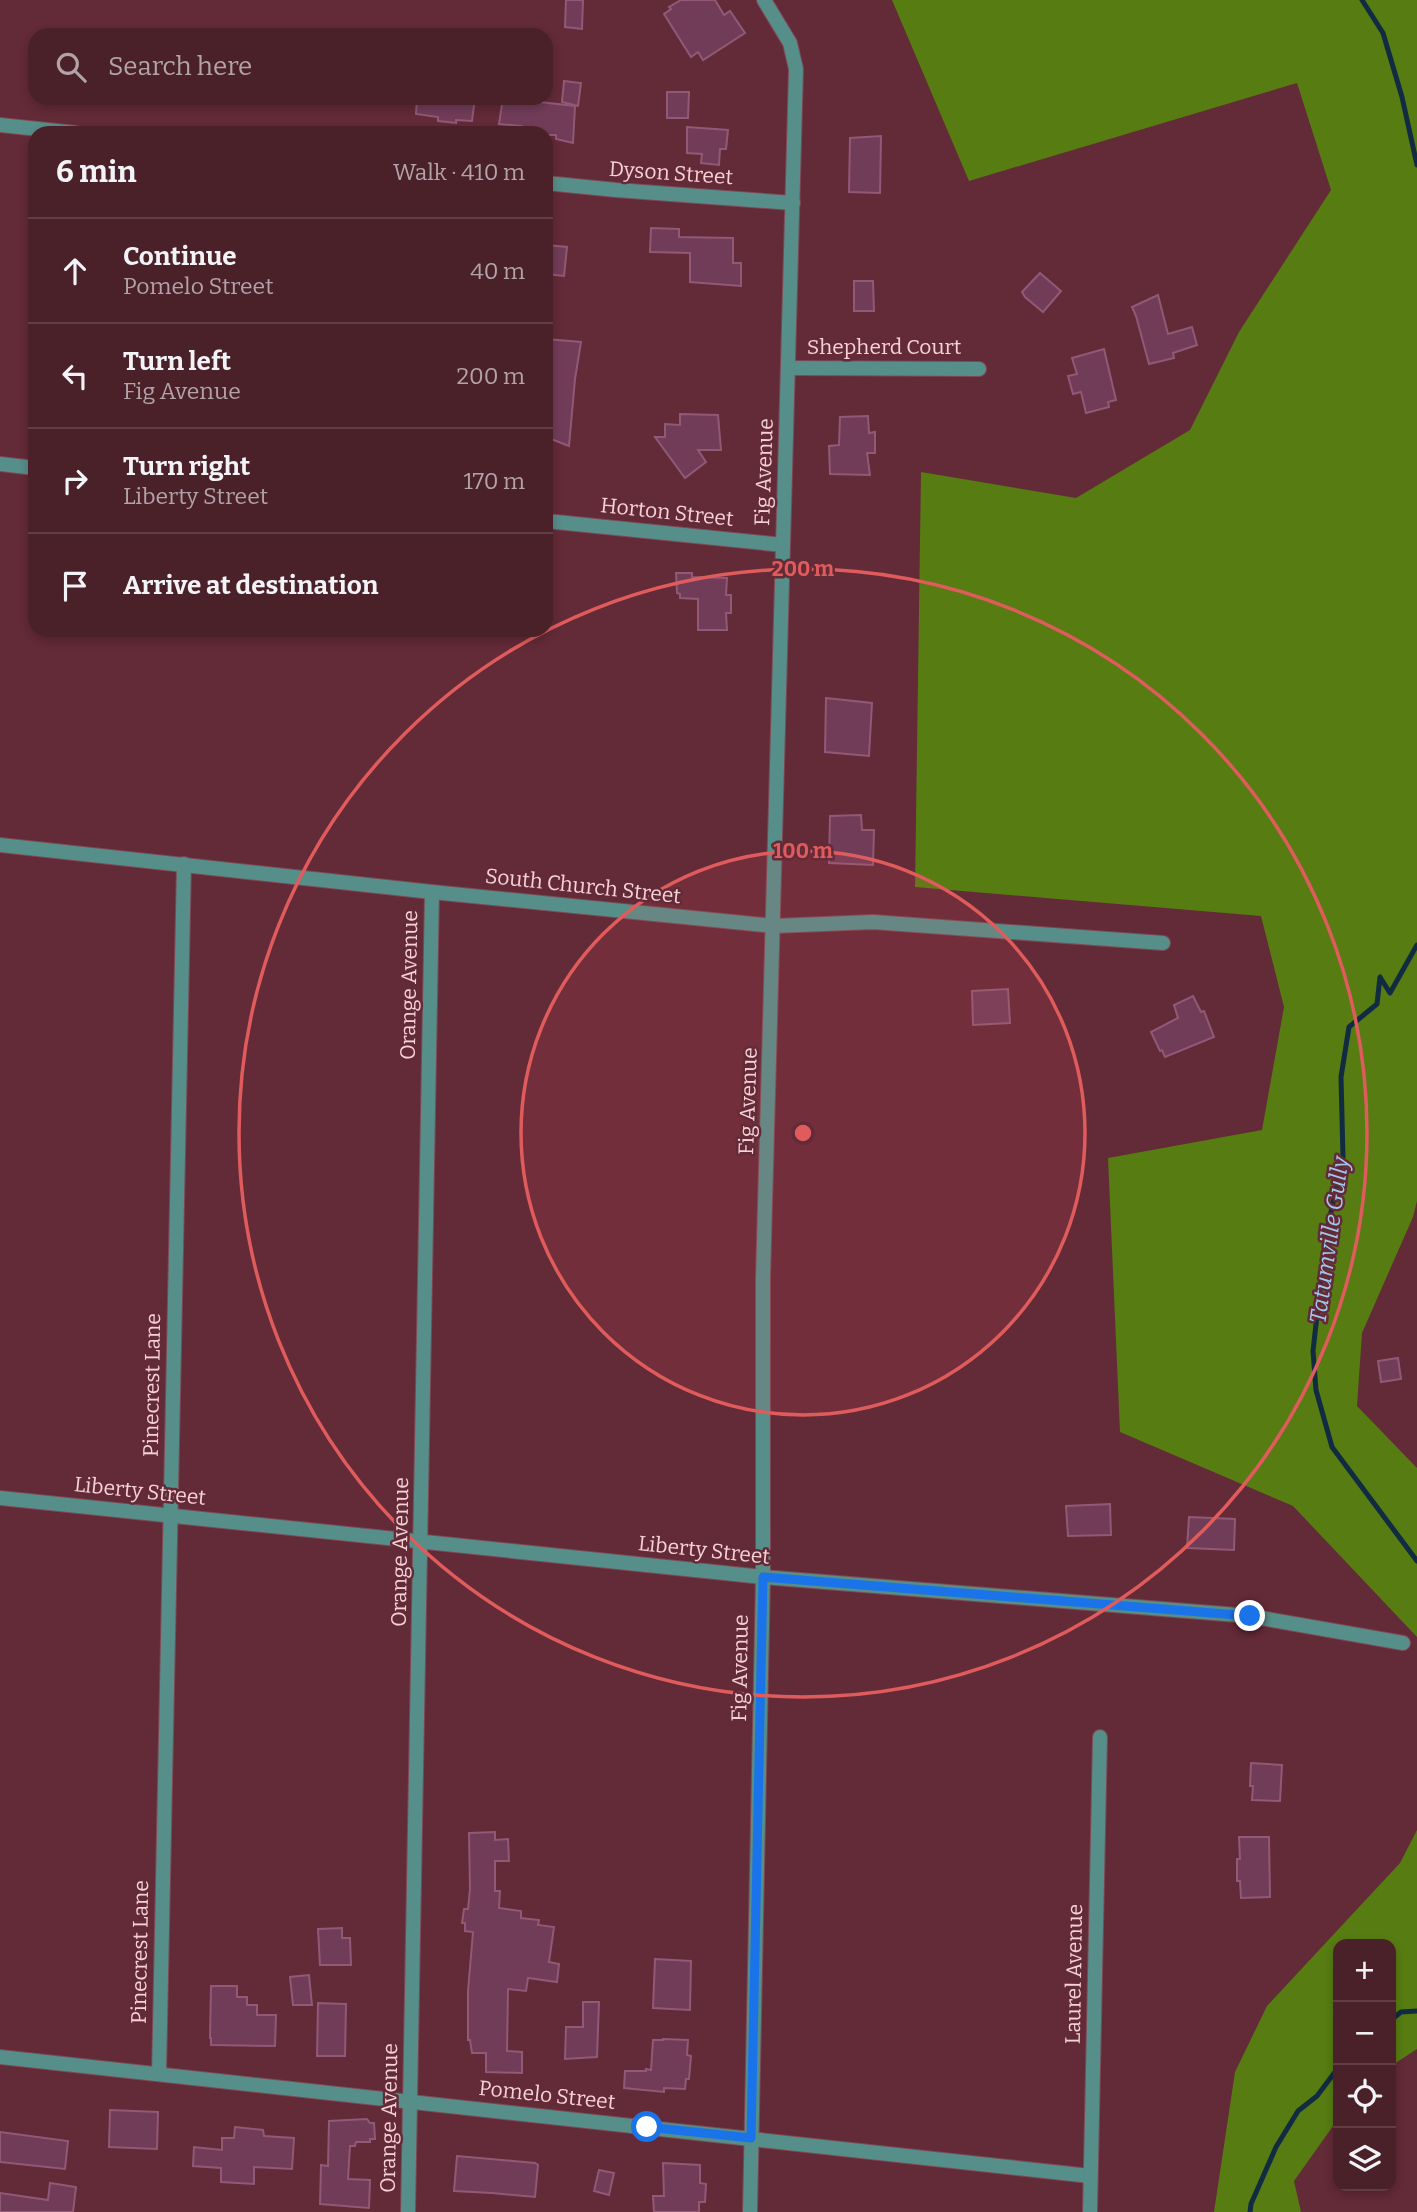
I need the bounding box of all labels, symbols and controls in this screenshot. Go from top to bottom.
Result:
search box [28,28,553,105]
icon: search [52,48,90,86]
text: Search here [108,51,252,82]
text: 6 min [56,154,137,190]
street label: Dyson Street [608,156,734,190]
text: Walk · 410 m [393,158,525,186]
text: Continue [123,241,237,272]
icon: ahead [56,252,94,290]
text: 40 m [470,257,525,285]
text: Pomelo Street [123,272,273,300]
street label: Shepherd Court [807,334,962,360]
text: Turn left [123,346,231,377]
icon: left [56,357,94,395]
text: 200 m [456,362,525,390]
text: Fig Avenue [123,377,241,405]
street label: Fig Avenue [749,418,779,526]
text: Turn right [123,451,250,482]
icon: right [56,462,94,500]
text: 170 m [463,467,525,495]
text: Liberty Street [123,482,268,510]
street label: Horton Street [599,492,735,532]
text: 200 m [772,556,834,582]
icon: arrive [56,567,94,605]
text: Arrive at destination [123,570,378,601]
text: 100 m [773,838,833,864]
street label: South Church Street [484,863,683,909]
street label: Orange Avenue [395,910,423,1060]
street label: Fig Avenue [733,1047,763,1155]
centre of rings [791,1121,815,1145]
water label: Tatumville Gully [1303,1153,1355,1325]
street label: Pinecrest Lane [138,1313,166,1457]
street label: Liberty Street [73,1471,208,1511]
street label: Orange Avenue [386,1477,414,1627]
street label: Liberty Street [637,1530,772,1570]
route end [1234,1600,1265,1631]
street label: Fig Avenue [726,1614,754,1722]
street label: Pinecrest Lane [126,1880,154,2024]
street label: Laurel Avenue [1060,1904,1088,2044]
map controls [1333,1939,1396,2191]
button: + [1333,1939,1396,2002]
button: − [1333,2002,1396,2065]
street label: Orange Avenue [375,2043,403,2193]
button: locate [1333,2065,1396,2128]
street label: Pomelo Street [477,2075,617,2115]
route start [631,2111,662,2142]
button: layers [1333,2128,1396,2191]

